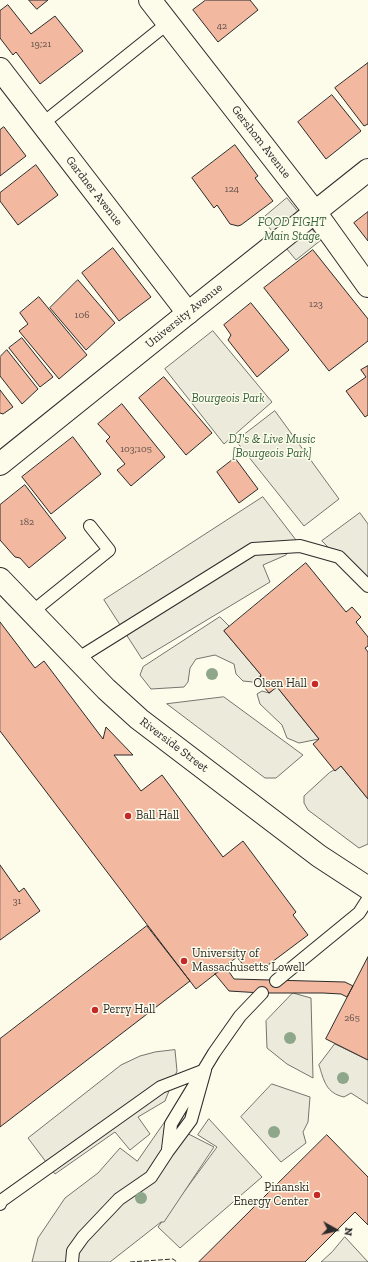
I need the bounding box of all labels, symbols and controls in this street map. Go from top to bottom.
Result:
house number: 42 [217,20,227,32]
house number: 19;21 [31,38,51,50]
street label: Gershom Avenue [228,103,294,181]
street label: Gardner Avenue [62,153,126,229]
house number: 124 [225,183,239,195]
park label: FOOD FIGHT Main Stage [258,216,326,244]
street label: University Avenue [143,281,225,351]
house number: 123 [309,298,323,310]
house number: 106 [75,309,89,321]
park label: Bourgeois Park [191,392,265,406]
park label: DJ's & Live Music [Bourgeois Park] [229,433,315,461]
house number: 103;105 [120,443,152,455]
house number: 182 [20,516,34,528]
place label: Olsen Hall [254,677,307,691]
marker: Olsen Hall [310,679,320,689]
street label: Riverside Street [137,714,211,776]
place label: Ball Hall [136,809,179,823]
marker: Ball Hall [123,811,133,821]
house number: 31 [13,895,21,907]
place label: University of Massachusetts Lowell [192,947,305,975]
marker: University of Massachusetts Lowell [179,956,189,966]
place label: Perry Hall [103,1003,155,1017]
marker: Perry Hall [90,1005,100,1015]
house number: 265 [344,1012,360,1024]
place label: Pinanski Energy Center [234,1181,309,1209]
marker: Pinanski Energy Center [312,1190,322,1200]
north arrow [316,1210,356,1250]
text: N [341,1227,355,1237]

